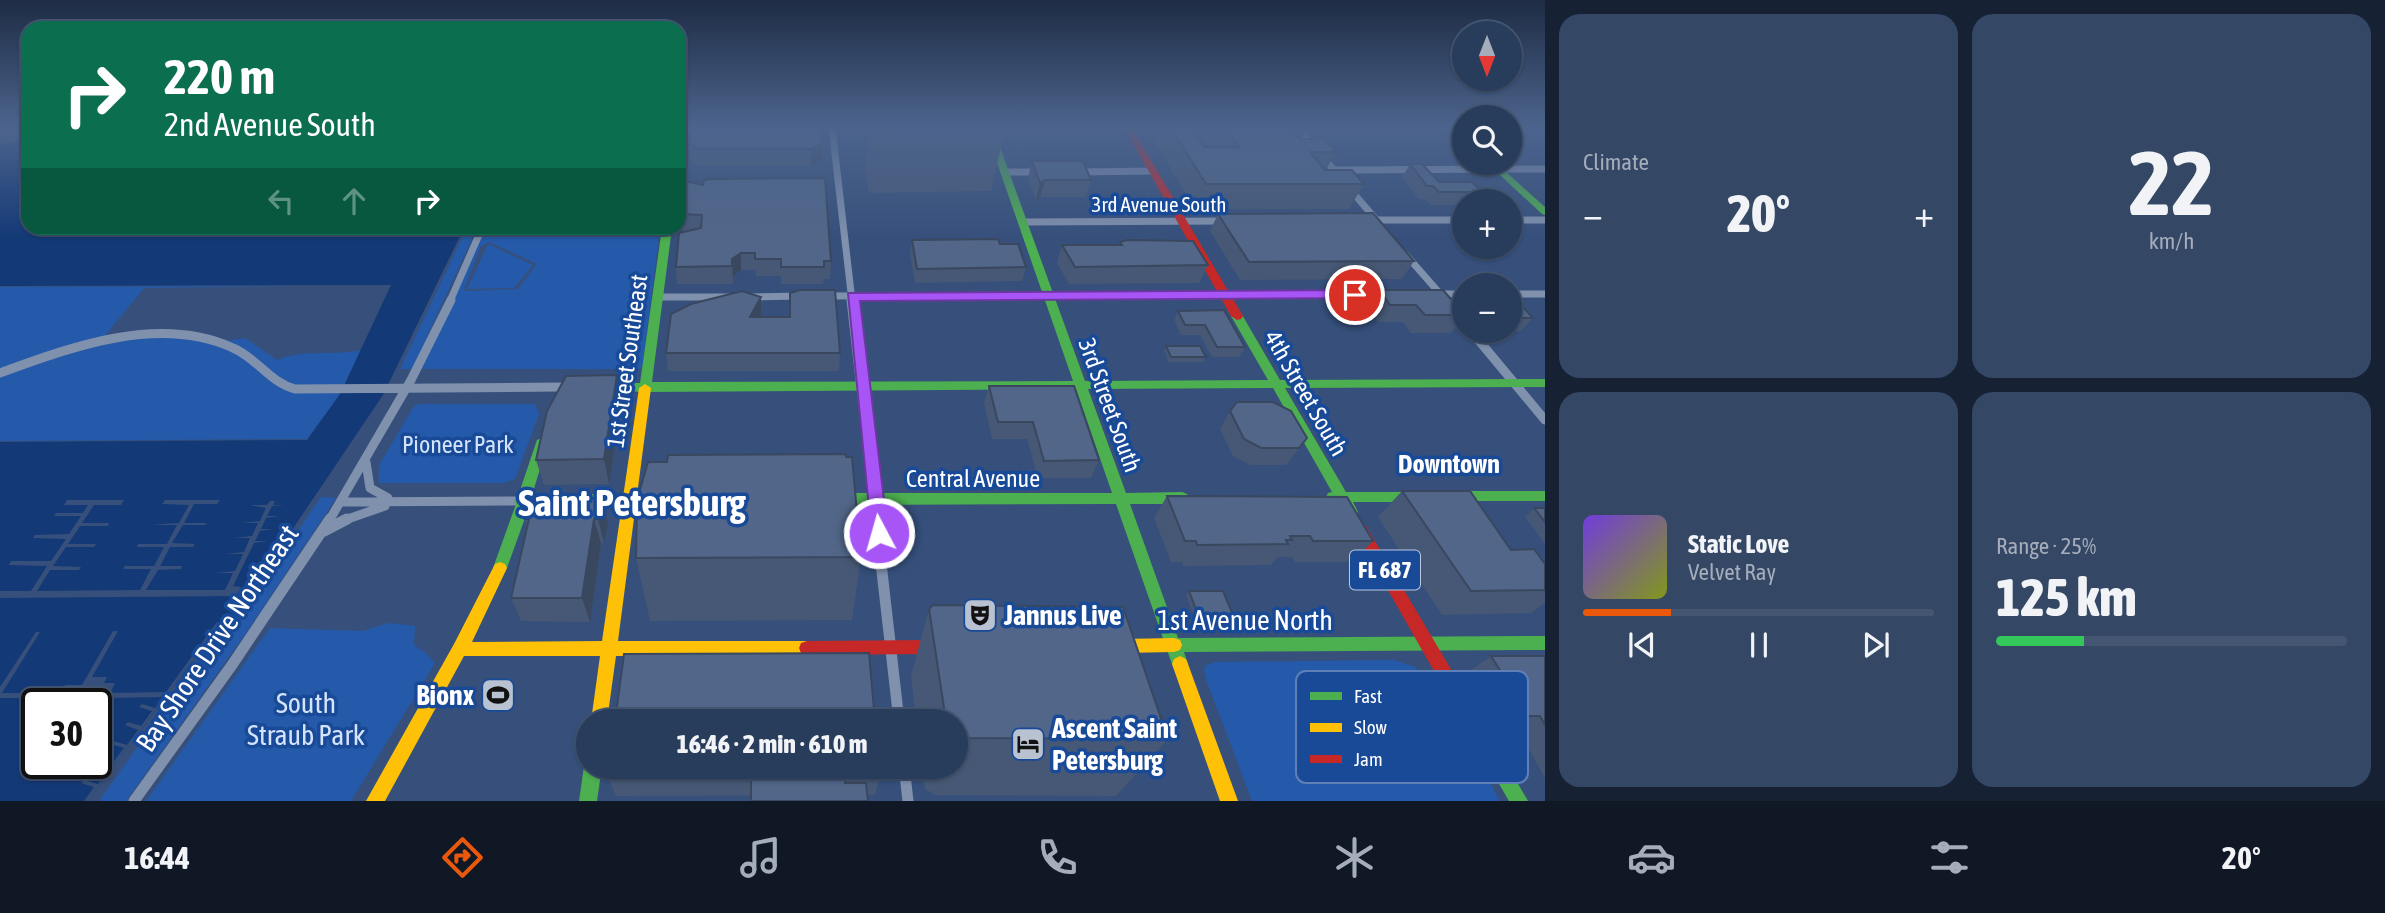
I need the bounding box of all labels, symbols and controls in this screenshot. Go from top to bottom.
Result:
north arrow [1452,21,1522,91]
map controls [1452,21,1522,343]
text: 220 m [164,48,275,104]
icon: right [49,49,140,140]
button: search [1452,105,1522,175]
text: 2nd Avenue South [164,106,376,143]
text: 22 [2129,130,2214,234]
text: Climate [1583,149,1649,175]
icon: left [262,182,300,220]
icon: ahead [335,182,373,220]
icon: right [408,182,446,220]
text: 20° [1727,183,1790,243]
button: + [1452,189,1522,259]
street label: 3rd Avenue South [1092,192,1226,216]
text: − [1583,192,1603,235]
text: + [1914,192,1934,235]
text: km/h [2149,228,2194,254]
pin [1325,265,1385,325]
street label: 1st Street Southeast [601,272,653,449]
button: − [1452,273,1522,343]
icon: arrive [1336,276,1374,314]
street label: 4th Street South [1259,325,1353,461]
street label: 3rd Street South [1073,334,1147,476]
park label: Pioneer Park [402,431,514,458]
district label: Downtown [1398,449,1500,479]
street label: Central Avenue [906,465,1040,492]
district label: Saint Petersburg [518,481,746,524]
position arrow [842,496,916,570]
street label: Bay Shore Drive Northeast [129,519,305,757]
text: Static Love [1688,529,1789,559]
text: Range · 25% [1996,533,2096,559]
road number: FL 687 [1350,550,1420,590]
text: Velvet Ray [1688,559,1776,585]
text: 125 km [1996,567,2137,627]
theatre icon: Jannus Live [961,596,999,634]
place label: Jannus Live [1003,599,1122,631]
street label: 1st Avenue North [1157,604,1333,636]
icon: previous [1623,626,1661,664]
icon: pause [1740,626,1778,664]
icon: next [1857,626,1895,664]
legend [1296,671,1528,783]
sports icon: Bionx [479,676,517,714]
place label: Bionx [416,679,474,711]
text: Fast [1354,685,1382,707]
park label: South Straub Park [247,687,365,751]
speed limit sign: 30 [21,688,112,779]
place label: Ascent Saint Petersburg [1051,712,1177,776]
text: Slow [1354,716,1388,738]
hotel icon: Ascent Saint Petersburg [1009,725,1047,763]
text: 16:46 · 2 min · 610 m [677,729,867,759]
text: Jam [1354,748,1383,770]
icon: directions [438,833,487,882]
icon: music [736,833,785,882]
icon: phone [1033,833,1082,882]
icon: climate [1330,833,1379,882]
icon: car [1627,833,1676,882]
icon: filters [1925,833,1974,882]
text: 16:44 [124,839,190,876]
text: 20° [2222,839,2261,876]

